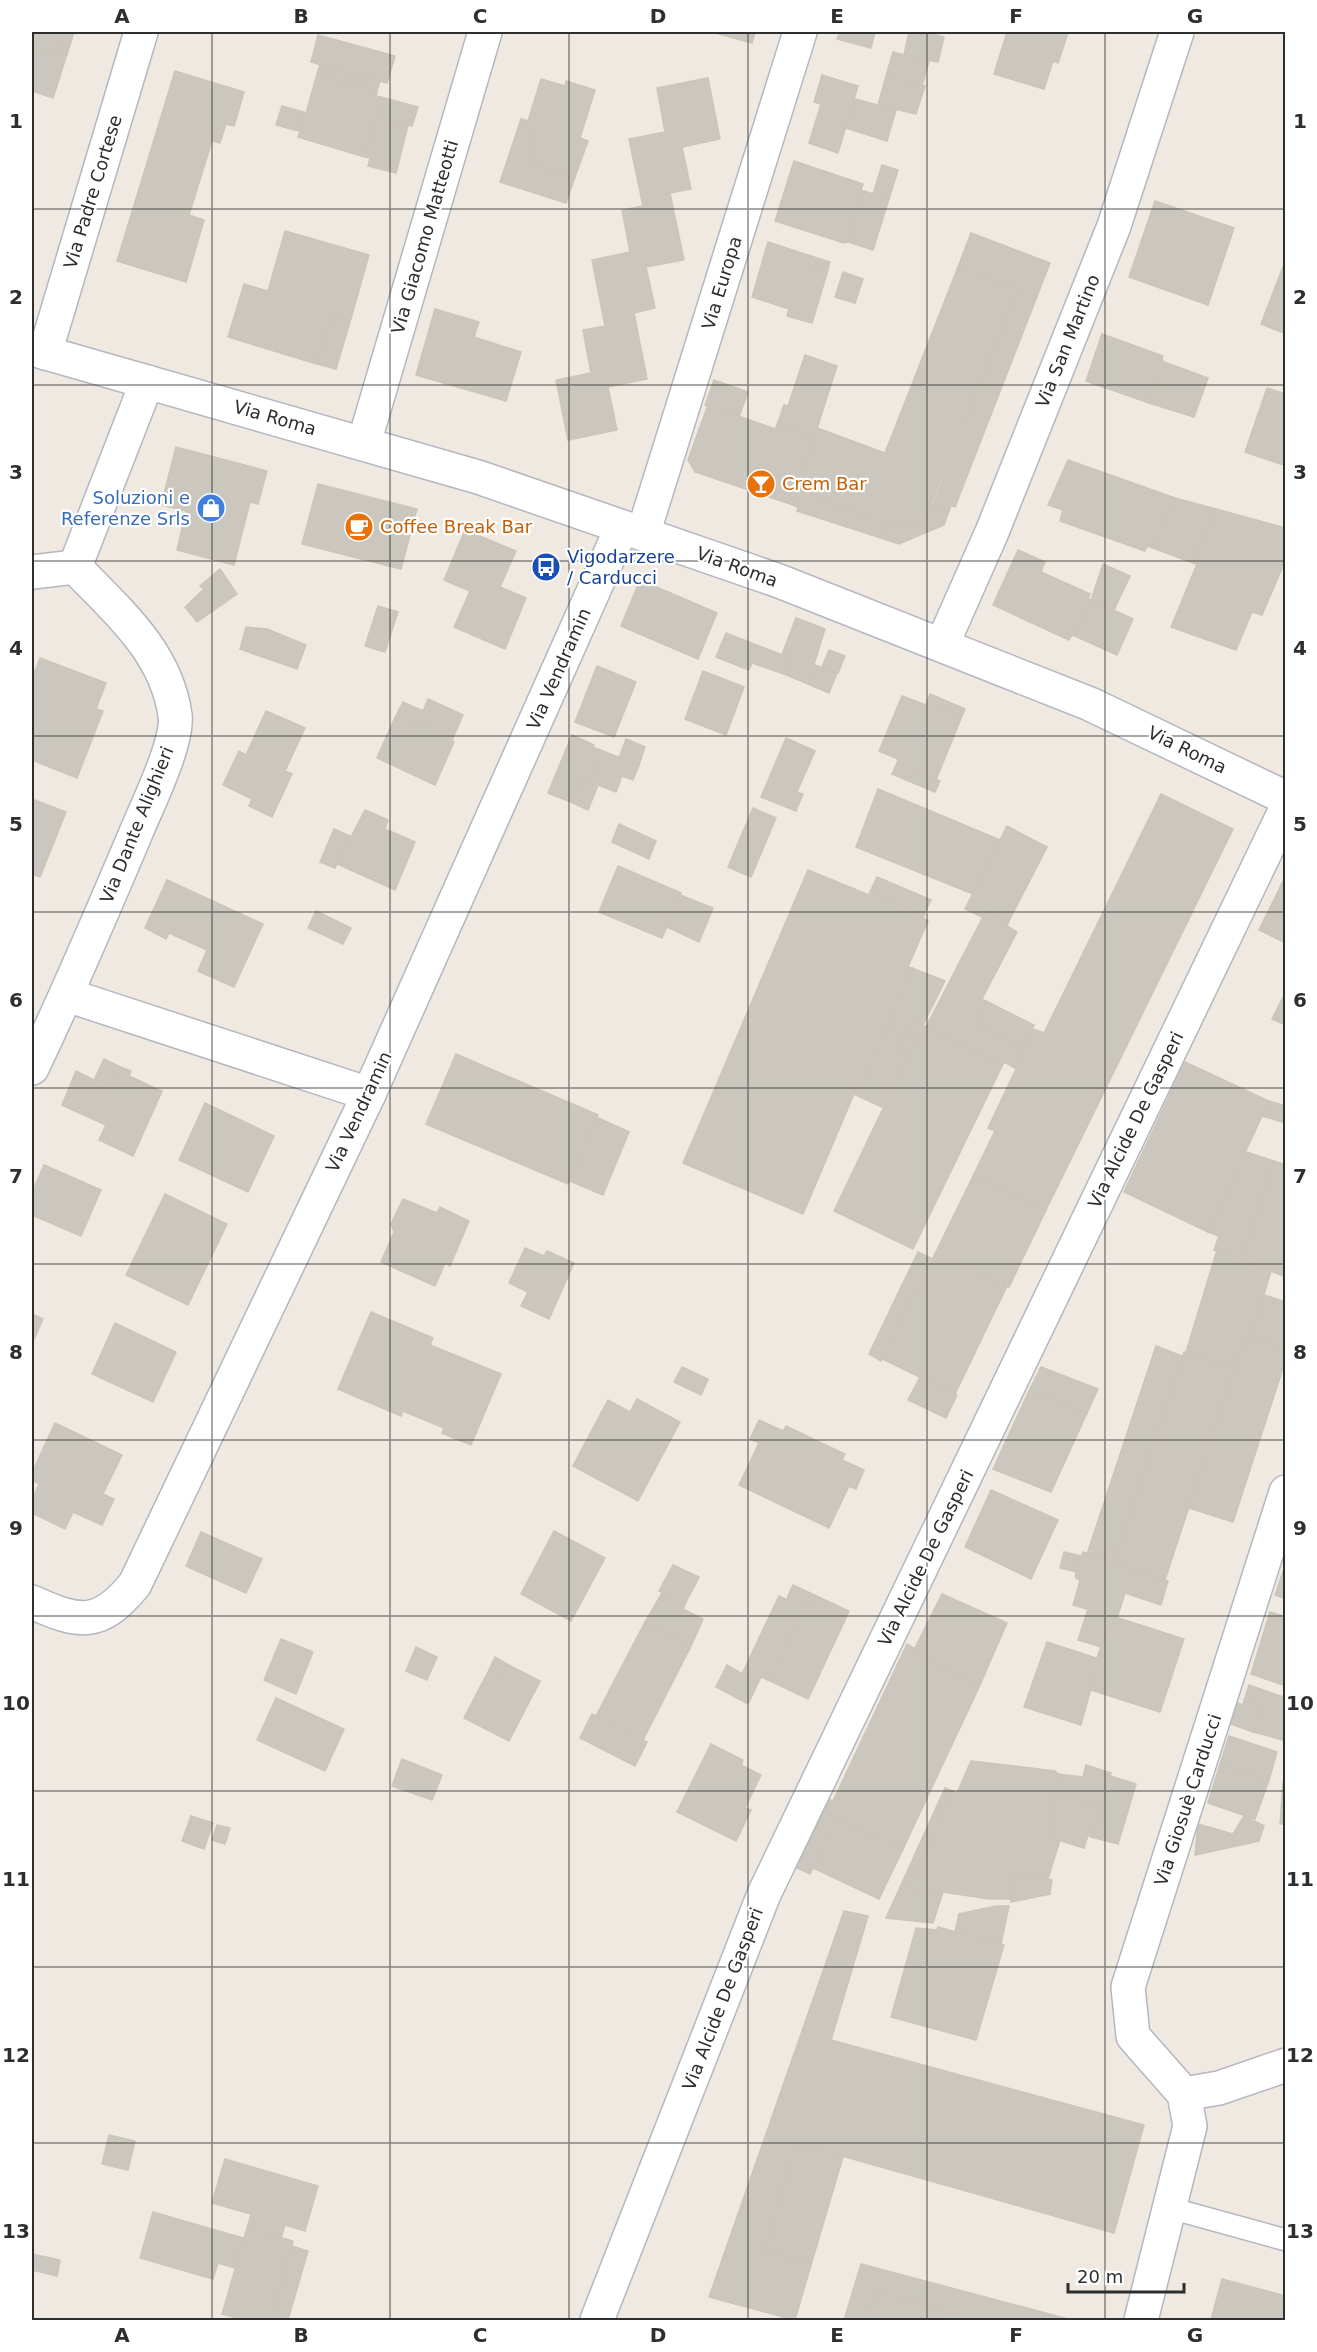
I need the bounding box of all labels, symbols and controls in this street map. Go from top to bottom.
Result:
text: A [114,4,130,28]
text: B [293,4,309,28]
text: C [473,4,487,28]
text: D [650,4,666,28]
text: E [830,4,844,28]
text: F [1009,4,1023,28]
text: G [1187,4,1203,28]
text: 1 [9,109,23,133]
text: 1 [1293,109,1307,133]
street label: Via Padre Cortese [59,112,126,271]
street label: Via Giacomo Matteotti [387,137,462,336]
street label: Via Europa [697,233,746,332]
street label: Via San Martino [1031,271,1104,410]
text: 2 [9,285,23,309]
text: 2 [1293,285,1307,309]
street label: Via Roma [231,396,319,439]
text: 3 [9,460,23,484]
text: 3 [1293,460,1307,484]
bar icon: Crem Bar [745,468,777,500]
place label: Crem Bar [782,473,867,494]
place label: Soluzioni e Referenze Srls [61,487,190,529]
shop icon: Soluzioni e Referenze Srls [195,492,227,524]
cafe icon: Coffee Break Bar [343,511,375,543]
place label: Coffee Break Bar [380,516,533,537]
street label: Via Roma [694,542,781,591]
place label: Vigodarzere / Carducci [567,546,675,588]
bus stop icon: Vigodarzere / Carducci [530,551,562,583]
street label: Via Vendramin [522,605,595,733]
text: 4 [9,636,23,660]
text: 4 [1293,636,1307,660]
street label: Via Roma [1144,721,1230,778]
street label: Via Dante Alighieri [95,743,178,906]
text: 5 [9,812,23,836]
text: 5 [1293,812,1307,836]
text: 6 [9,988,23,1012]
text: 6 [1293,988,1307,1012]
street label: Via Alcide De Gasperi [1084,1028,1188,1212]
street label: Via Vendramin [321,1048,396,1176]
text: 7 [9,1164,23,1188]
text: 7 [1293,1164,1307,1188]
text: 8 [9,1340,23,1364]
text: 8 [1293,1340,1307,1364]
street label: Via Alcide De Gasperi [874,1466,978,1650]
text: 9 [9,1516,23,1540]
text: 9 [1293,1516,1307,1540]
text: 10 [2,1691,30,1715]
text: 10 [1286,1691,1314,1715]
street label: Via Giosuè Carducci [1150,1711,1225,1888]
text: 11 [2,1867,30,1891]
text: 11 [1286,1867,1314,1891]
street label: Via Alcide De Gasperi [678,1904,767,2093]
text: 12 [2,2043,30,2067]
text: 12 [1286,2043,1314,2067]
text: 13 [2,2219,30,2243]
text: 13 [1286,2219,1314,2243]
scale bar [1068,2256,1184,2294]
text: 20 m [1077,2266,1123,2287]
text: A [114,2323,130,2347]
text: B [293,2323,309,2347]
text: C [473,2323,487,2347]
text: D [650,2323,666,2347]
text: E [830,2323,844,2347]
text: F [1009,2323,1023,2347]
text: G [1187,2323,1203,2347]

